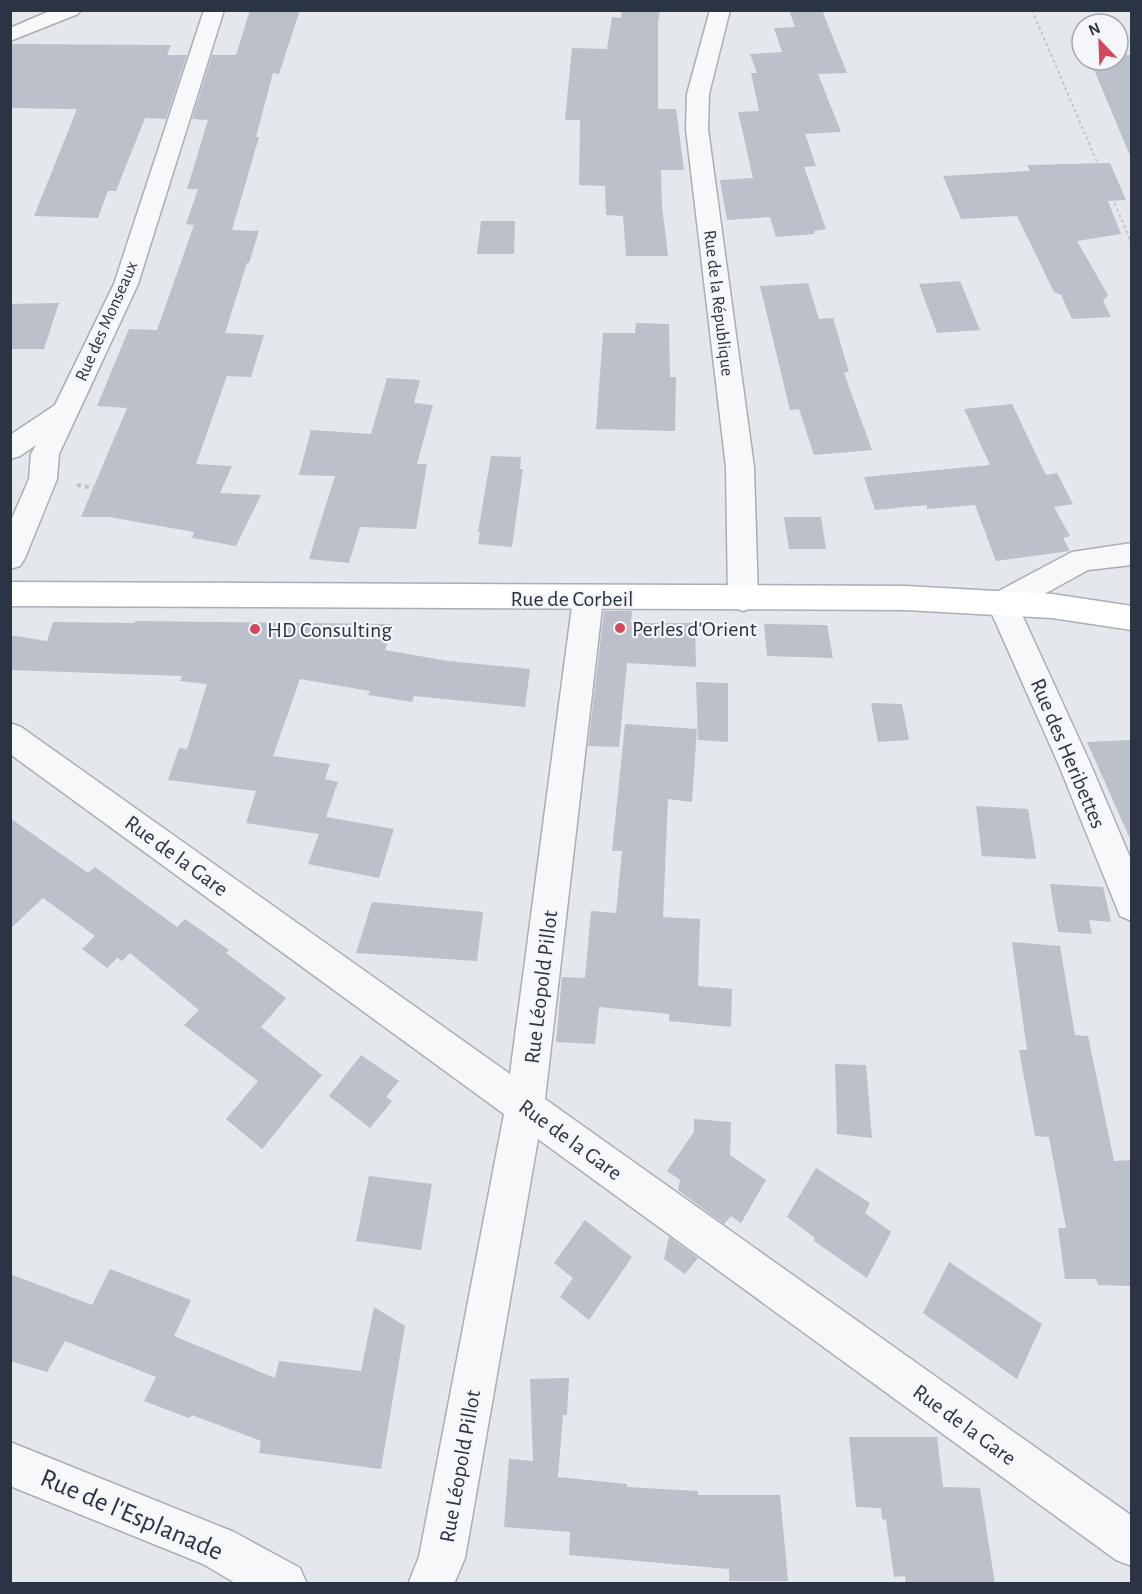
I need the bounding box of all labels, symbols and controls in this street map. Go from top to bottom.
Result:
north arrow [1070,12,1130,72]
text: N [1086,20,1103,39]
street label: Rue de la République [700,229,736,377]
street label: Rue des Monseaux [72,258,142,384]
street label: Rue de Corbeil [511,588,633,610]
place label: Perles d'Orient [632,618,757,640]
place label: HD Consulting [267,619,392,641]
marker: Perles d'Orient [613,621,627,635]
marker: HD Consulting [248,622,262,636]
street label: Rue des Heribettes [1027,675,1110,832]
street label: Rue de la Gare [121,811,232,900]
street label: Rue Léopold Pillot [521,909,561,1065]
street label: Rue de la Gare [515,1095,626,1184]
street label: Rue de la Gare [909,1380,1020,1469]
street label: Rue Léopold Pillot [436,1388,484,1544]
street label: Rue de l'Esplanade [37,1464,227,1565]

